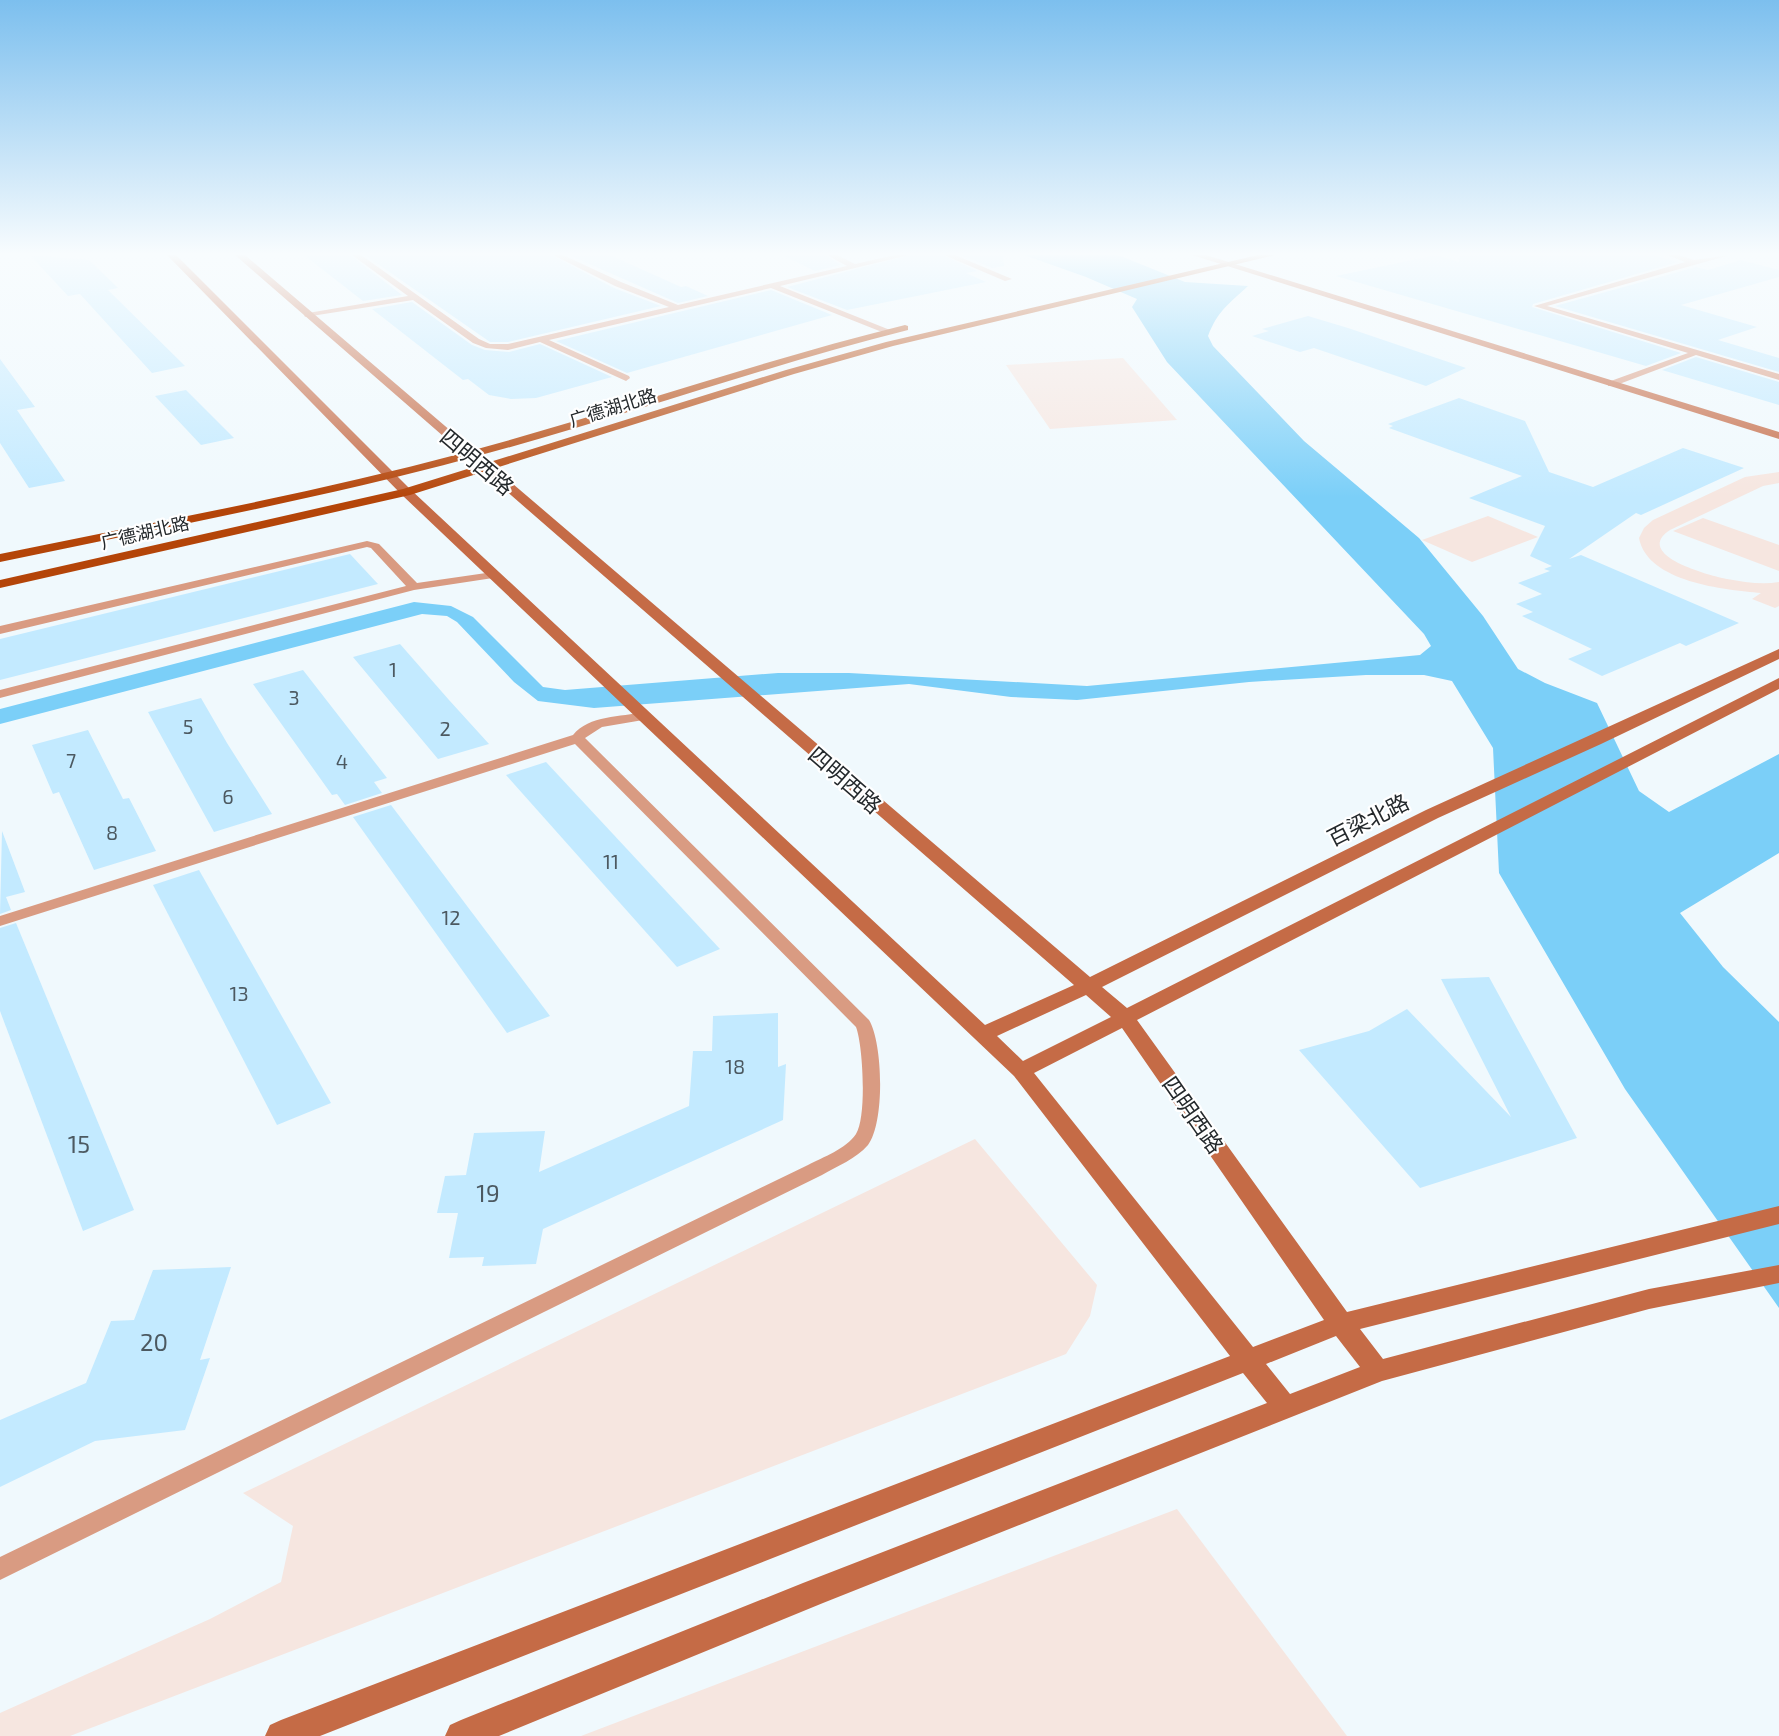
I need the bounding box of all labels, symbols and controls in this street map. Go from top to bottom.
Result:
street label: 广德湖北路 [566,383,659,431]
street label: 四明西路 [436,423,520,499]
street label: 广德湖北路 [98,511,191,553]
house number: 1 [389,657,397,681]
house number: 3 [288,685,300,709]
house number: 5 [183,714,193,738]
house number: 2 [439,716,451,740]
street label: 四明西路 [804,741,887,818]
house number: 7 [66,748,76,772]
house number: 4 [336,749,348,773]
house number: 6 [222,784,234,808]
street label: 百梁北路 [1322,788,1413,851]
house number: 8 [106,820,118,844]
house number: 11 [603,849,619,873]
house number: 12 [441,905,461,929]
house number: 13 [229,981,249,1005]
house number: 18 [725,1054,745,1078]
street label: 四明西路 [1158,1071,1230,1158]
house number: 15 [68,1129,90,1158]
house number: 19 [476,1178,500,1207]
house number: 20 [140,1327,168,1356]

